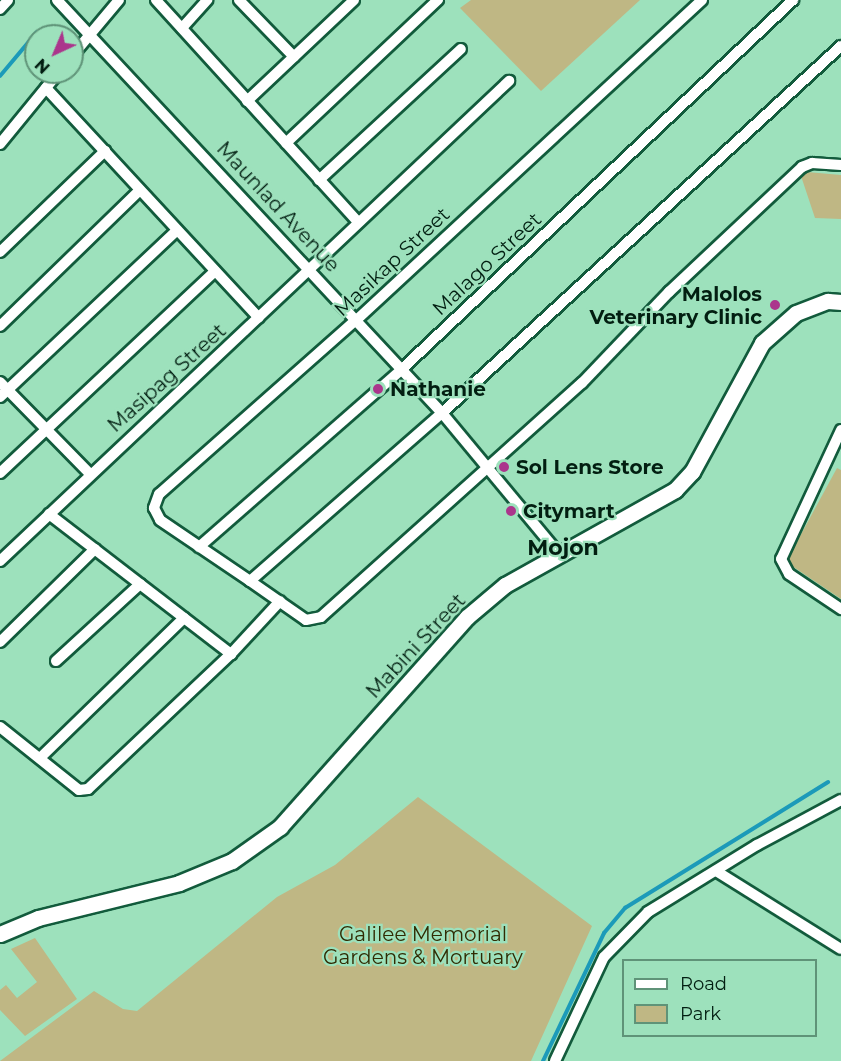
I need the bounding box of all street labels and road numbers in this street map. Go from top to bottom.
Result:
street label: Maunlad Avenue [211,137,345,277]
street label: Masikap Street [329,202,455,322]
street label: Malago Street [428,207,546,321]
street label: Masipag Street [103,319,231,437]
street label: Mabini Street [361,589,471,703]

